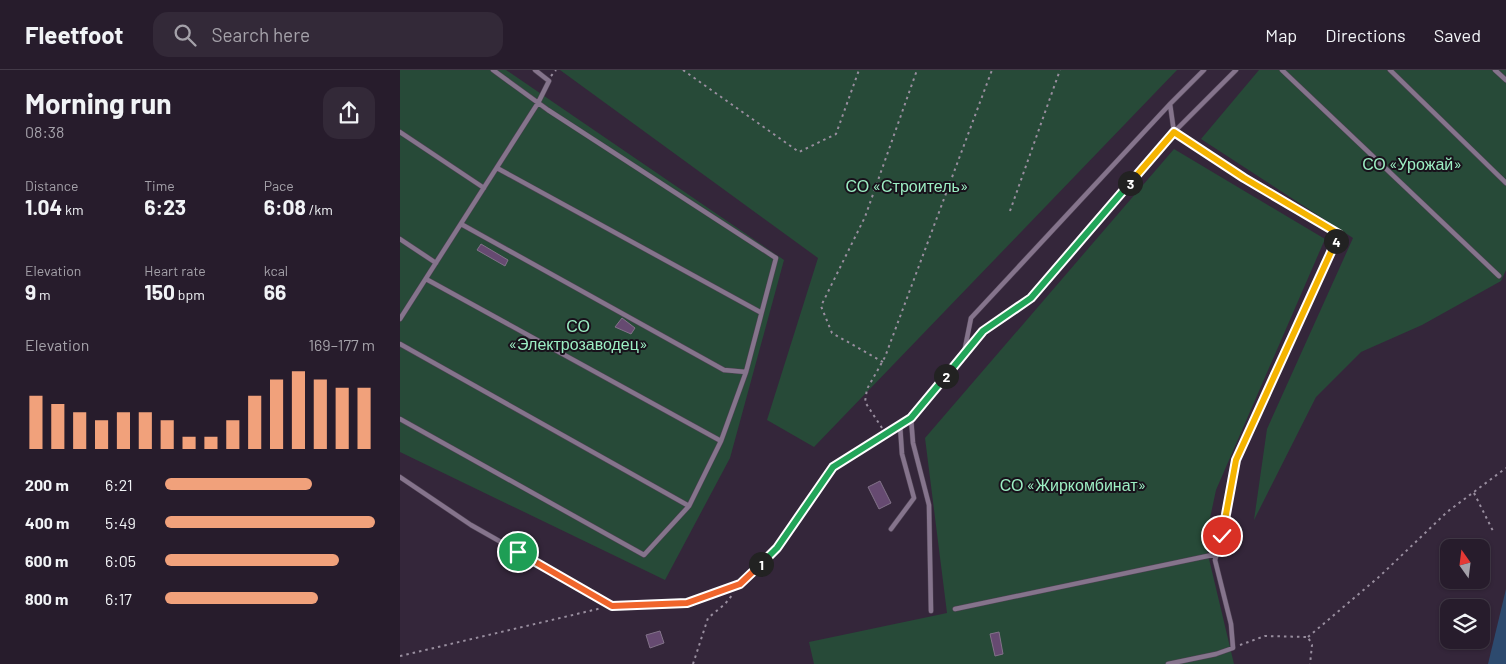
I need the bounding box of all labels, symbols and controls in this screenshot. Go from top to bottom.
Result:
search box [153,12,503,57]
text: Fleetfoot [25,20,123,49]
icon: search [171,21,199,49]
text: Search here [211,23,310,46]
text: Map [1265,24,1297,46]
text: Directions [1325,24,1406,46]
text: Saved [1434,24,1481,46]
text: Morning run [25,86,172,120]
button: share [323,87,375,139]
text: 08:38 [25,122,64,141]
park label: СО «Урожай» [1362,154,1462,173]
pin: 3 [1118,170,1142,196]
text: 3 [1127,175,1134,192]
park label: СО «Строитель» [846,176,968,195]
text: Distance [25,177,78,194]
text: Time [144,177,175,194]
text: Pace [264,177,294,194]
text: 1.04 [25,194,62,219]
text: 6:23 [144,194,186,219]
text: 6:08 [264,194,306,219]
text: km [62,201,84,218]
text: /km [306,201,333,218]
pin: 4 [1324,228,1348,254]
text: 4 [1332,233,1341,250]
text: Elevation [25,262,81,279]
text: Heart rate [144,262,206,279]
text: kcal [264,262,288,279]
text: 9 [25,279,36,304]
text: 150 [144,279,175,304]
text: 66 [264,279,286,304]
text: m [36,286,51,303]
text: bpm [175,286,205,303]
park label: СО «Электрозаводец» [508,316,648,353]
text: Elevation [25,335,89,354]
text: 169–177 m [308,335,375,354]
pin: 2 [934,364,958,388]
text: 2 [943,368,950,385]
text: 200 m [25,475,69,494]
text: 6:21 [105,475,133,494]
park label: СО «Жиркомбинат» [1000,475,1146,494]
text: 400 m [25,513,69,532]
text: 5:49 [105,513,136,532]
pin [1201,515,1243,557]
icon: check [1208,522,1236,550]
pin [497,531,539,573]
icon: arrive [504,538,532,566]
north arrow [1440,539,1490,589]
map controls [1440,539,1490,649]
text: 600 m [25,551,68,570]
text: 6:05 [105,551,136,570]
pin: 1 [748,552,774,576]
text: 1 [759,556,764,573]
text: 800 m [25,589,68,608]
text: 6:17 [105,589,132,608]
button: layers [1440,599,1490,649]

